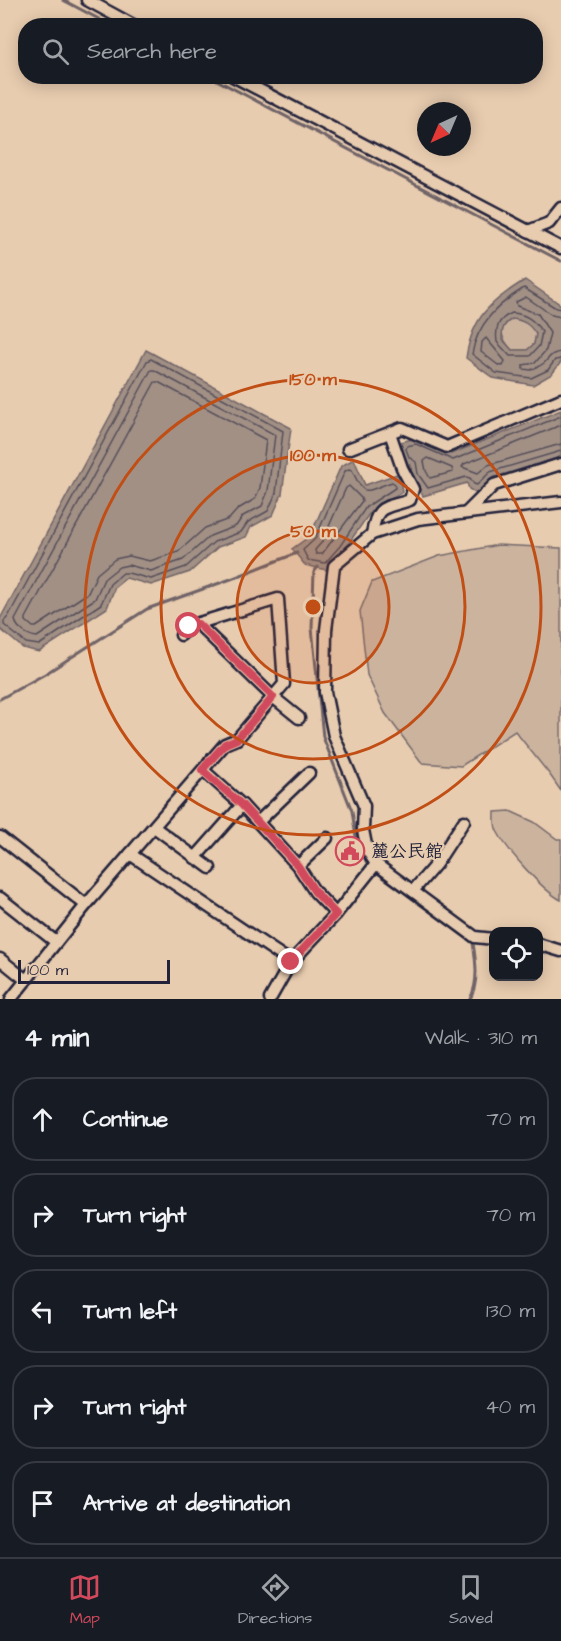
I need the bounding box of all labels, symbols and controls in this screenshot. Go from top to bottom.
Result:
search box [18,18,543,84]
icon: search [39,35,72,68]
text: Search here [87,36,217,67]
north arrow [417,102,471,156]
text: 150 m [289,367,338,392]
text: 100 m [290,443,337,468]
text: 50 m [290,519,337,544]
centre of rings [303,597,323,617]
route start [175,612,201,638]
public building icon: 麓公民館 [334,835,366,867]
place label: 麓公民館 [371,839,443,864]
map controls [489,927,543,981]
button: locate [489,927,543,981]
route end [277,948,303,974]
scale bar [18,957,170,984]
text: 100 m [27,959,68,981]
text: 4 min [24,1020,89,1056]
text: Walk · 310 m [425,1024,537,1052]
icon: ahead [26,1103,59,1136]
text: Continue [83,1104,168,1135]
text: 70 m [487,1105,535,1133]
icon: right [26,1199,59,1232]
text: Turn right [83,1200,186,1231]
text: 70 m [487,1201,535,1229]
icon: left [26,1295,59,1328]
text: Turn left [83,1296,177,1327]
text: 130 m [486,1297,535,1325]
icon: right [26,1391,59,1424]
text: Turn right [83,1392,186,1423]
text: 40 m [485,1393,535,1421]
icon: arrive [26,1487,59,1520]
text: Arrive at destination [83,1488,290,1519]
tab: Map [68,1571,101,1629]
tab: Directions [238,1571,312,1629]
tab: Saved [449,1571,493,1629]

